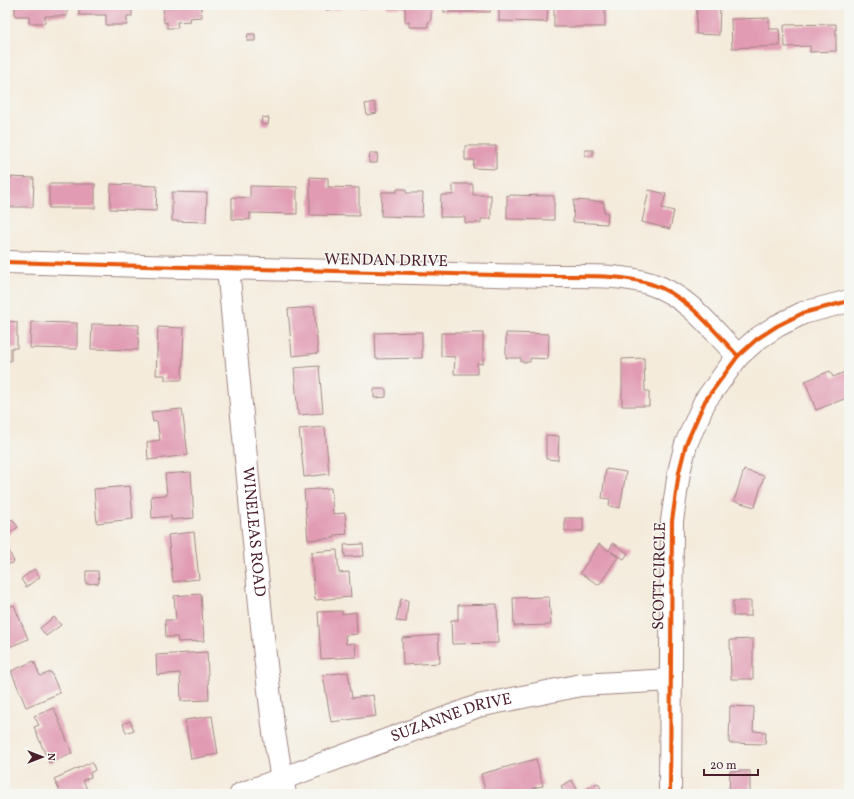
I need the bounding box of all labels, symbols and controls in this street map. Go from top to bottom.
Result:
street label: WENDAN DRIVE [324,249,448,273]
street label: WINELEAS ROAD [236,466,270,598]
street label: SCOTT CIRCLE [648,522,672,630]
street label: SUZANNE DRIVE [388,688,514,748]
north arrow [22,737,62,777]
scale bar [704,751,758,777]
text: N [43,753,58,761]
text: 20 m [710,758,737,774]

